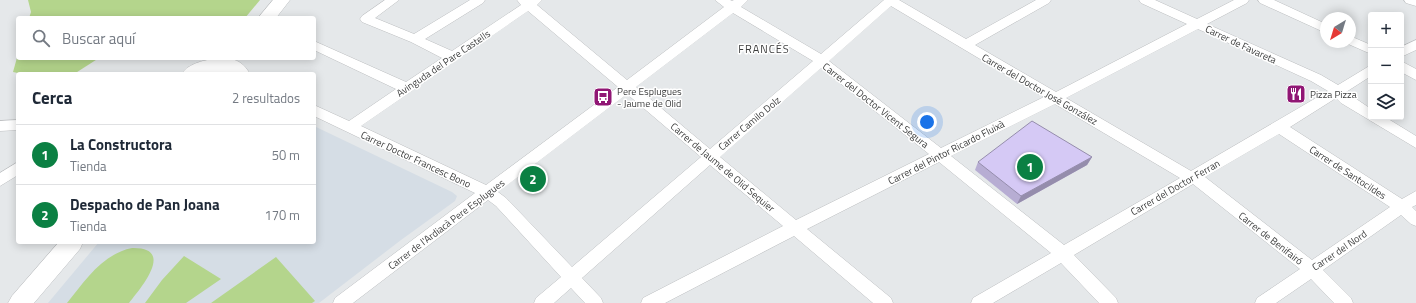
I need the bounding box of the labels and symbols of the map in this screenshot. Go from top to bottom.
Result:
north arrow [1320,12,1356,48]
street label: Carrer de Favareta [1203,21,1279,68]
street label: Avinguda del Pare Castells [393,26,494,100]
district label: FRANCÉS [738,41,790,57]
street label: Carrer del Doctor José González [979,50,1101,129]
street label: Carrer del Doctor Vicent Segura [819,59,932,152]
restaurant icon: Pizza Pizza [1285,83,1307,105]
place label: Pere Esplugues - Jaume de Olid [617,84,682,111]
bus stop icon: Pere Esplugues - Jaume de Olid [592,86,614,108]
place label: Pizza Pizza [1310,87,1357,102]
street label: Carrer Camilo Dolz [715,92,784,154]
your location [917,112,937,132]
street label: Carrer del Pintor Ricardo Fluixà [885,116,1007,188]
street label: Carrer de Jaume de Olid Sequier [667,119,779,216]
street label: Carrer Doctor Francesc Bono [358,127,473,192]
street label: Carrer de Santocildes [1306,142,1389,203]
pin: 1 [1017,152,1043,182]
street label: Carrer del Doctor Ferran [1128,156,1223,219]
pin: 2 [520,164,546,194]
street label: Carrer de l'Ardiacà Pere Esplugues [385,175,508,273]
street label: Carrer de Benifairó [1235,208,1306,268]
street label: Carrer del Nord [1309,226,1370,274]

